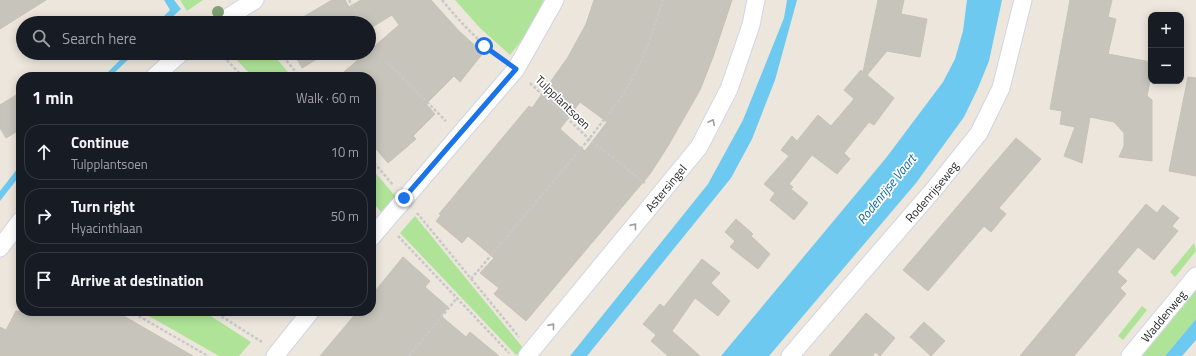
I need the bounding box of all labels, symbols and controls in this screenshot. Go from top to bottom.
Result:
map controls [1148,12,1184,84]
button: + [1148,12,1184,48]
search box [16,16,376,60]
icon: search [30,27,52,49]
text: Search here [62,27,136,50]
route start [475,37,493,55]
button: − [1148,48,1184,84]
street label: Tulpplantsoen [531,71,595,133]
text: 1 min [32,85,73,111]
text: Walk · 60 m [296,88,360,108]
one-way arrow [707,119,715,126]
text: Continue [71,131,129,154]
icon: ahead [33,141,55,163]
text: 10 m [331,142,359,162]
water label: Rodenrijse Vaart [852,148,922,228]
text: Tulpplantsoen [71,154,148,174]
street label: Rodenrijseweg [900,157,963,226]
street label: Astersingel [640,160,691,216]
route end [395,189,413,207]
text: Turn right [71,195,135,218]
icon: right [33,205,55,227]
text: 50 m [331,206,359,226]
text: Hyacinthlaan [71,218,142,238]
one-way arrow [630,223,637,230]
icon: arrive [33,269,55,291]
text: Arrive at destination [71,269,204,292]
street label: Waddenweg [1136,286,1190,346]
one-way arrow [547,323,554,330]

